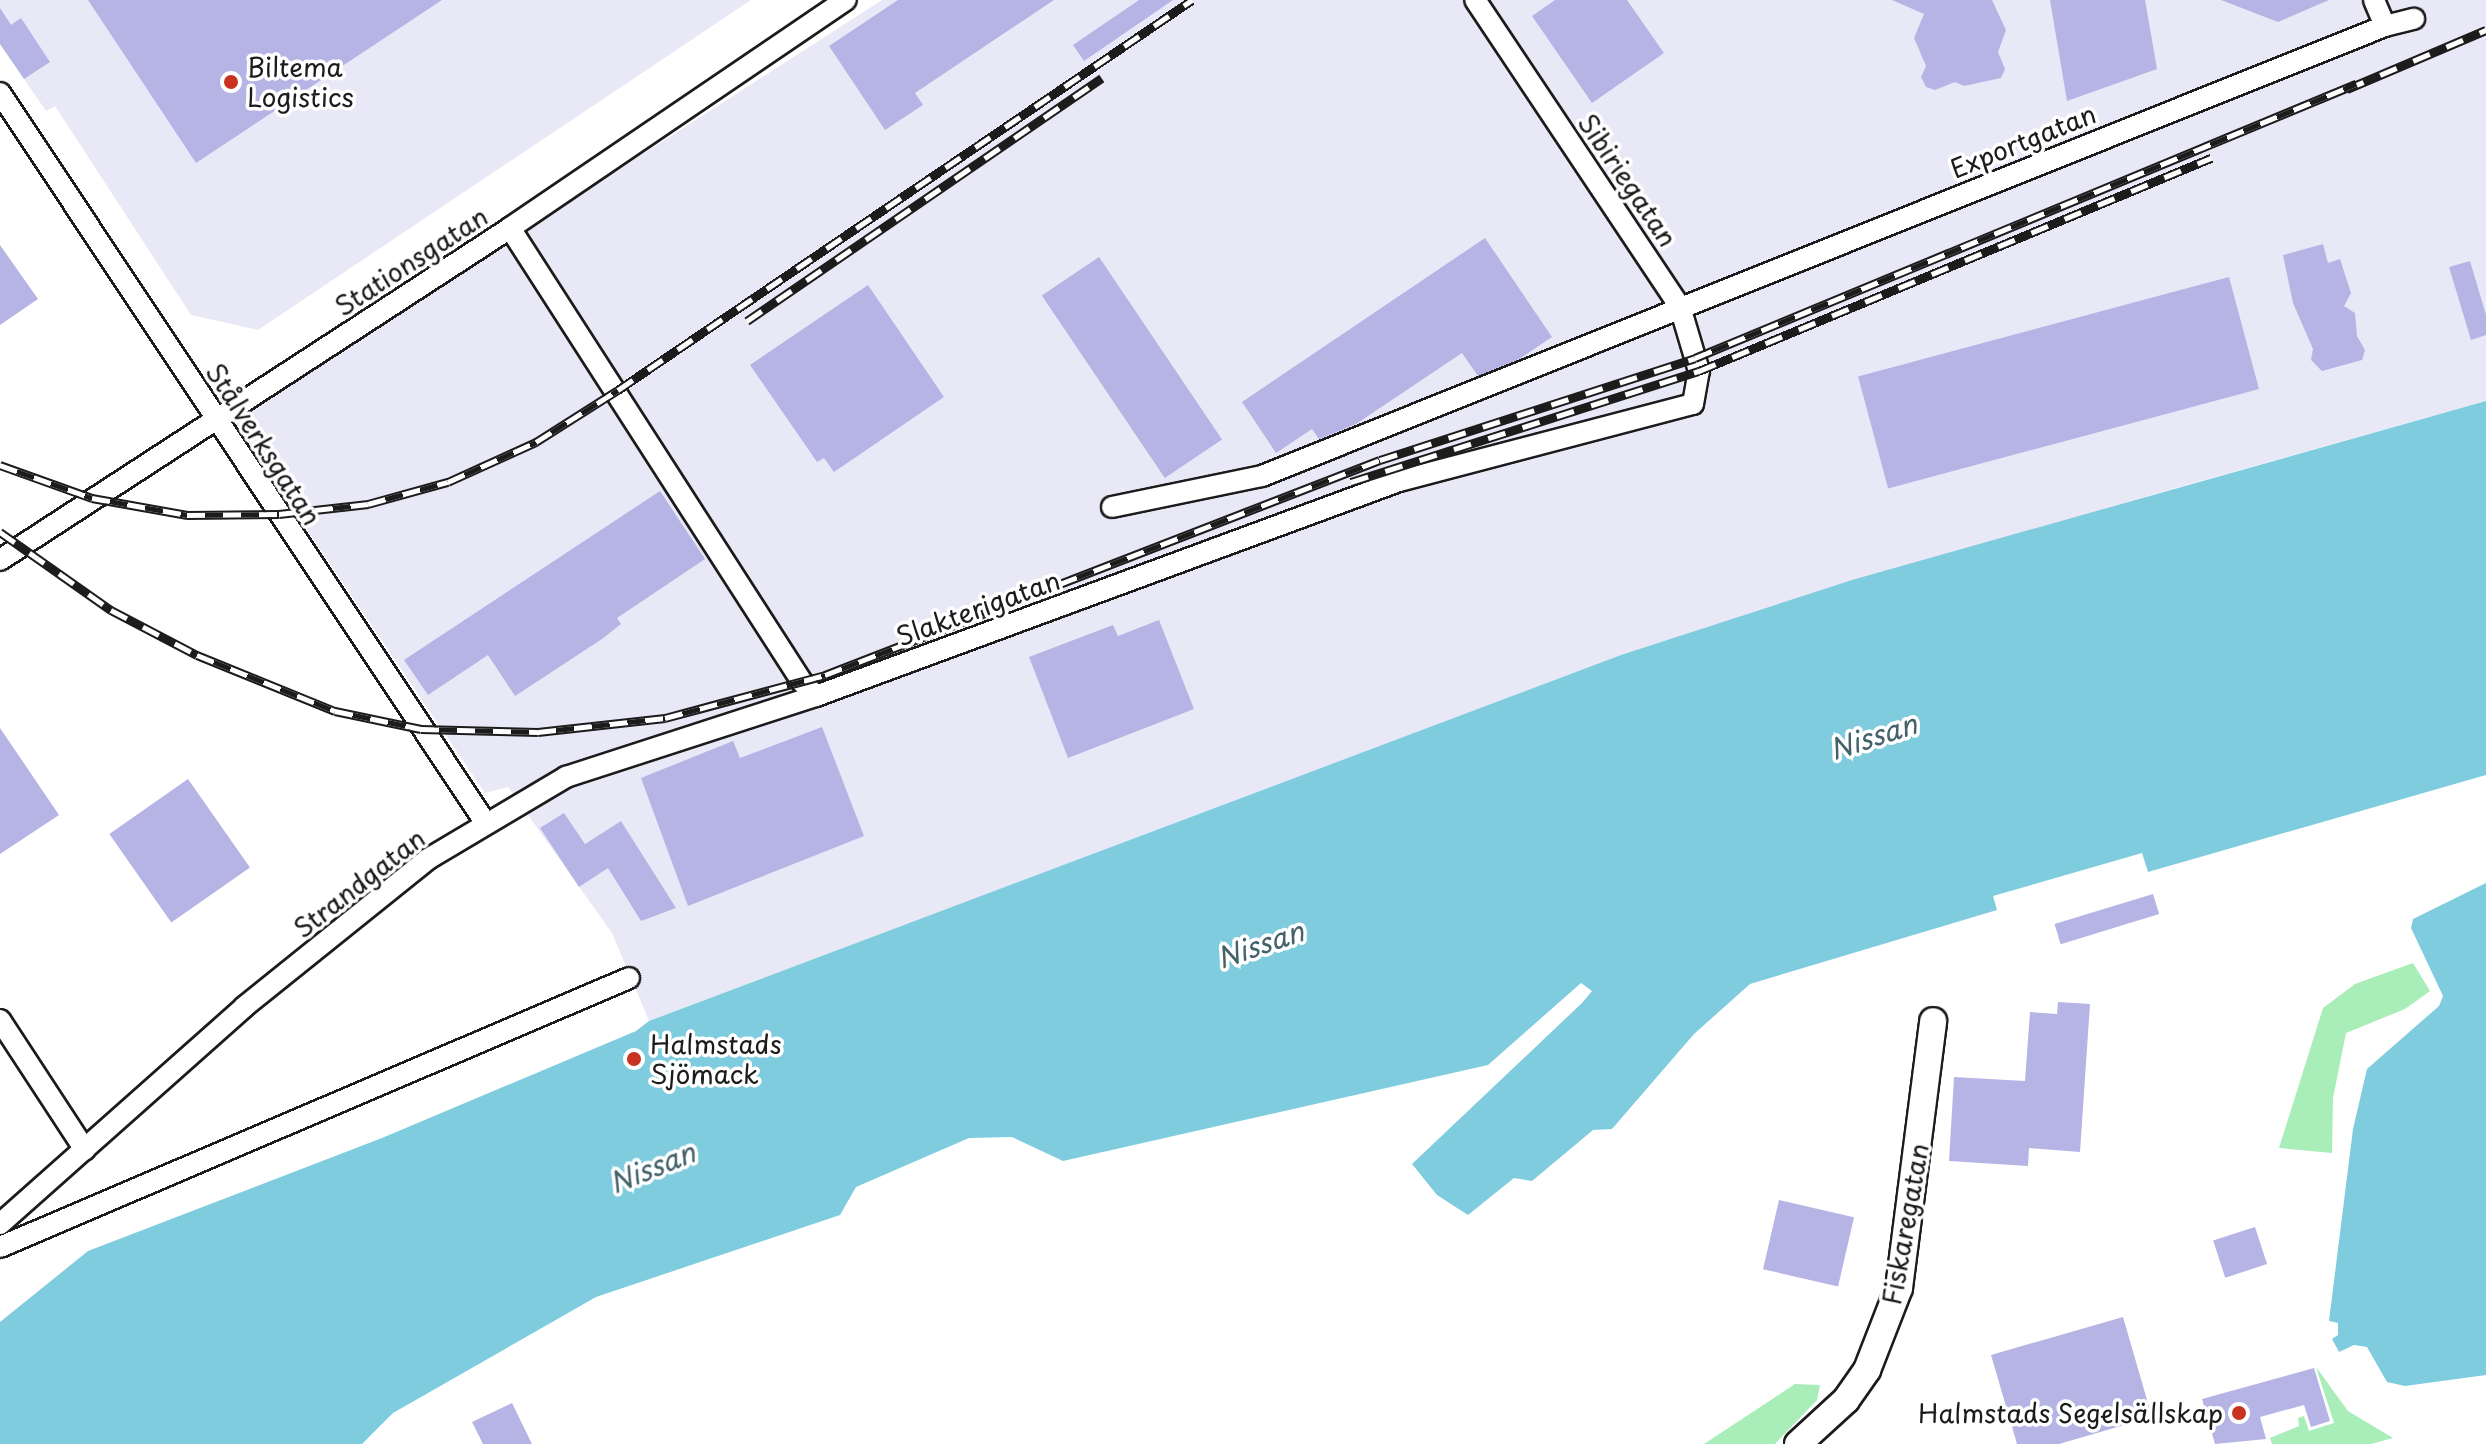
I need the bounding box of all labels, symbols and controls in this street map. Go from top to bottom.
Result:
place label: Biltema Logistics [247,51,354,112]
marker: Biltema Logistics [222,73,240,91]
street label: Exportgatan [1946,98,2100,184]
street label: Sibiriegatan [1572,108,1684,252]
street label: Stationsgatan [329,200,493,322]
street label: Stålverksgatan [200,357,328,531]
street label: Slakterigatan [892,564,1064,652]
water label: Nissan [1825,706,1921,766]
street label: Strandgatan [287,822,431,944]
water label: Nissan [1212,914,1308,974]
place label: Halmstads Sjömack [650,1028,782,1090]
marker: Halmstads Sjömack [625,1050,643,1068]
water label: Nissan [604,1135,700,1199]
street label: Fiskaregatan [1875,1141,1935,1307]
place label: Halmstads Segelsällskap [1917,1397,2223,1429]
marker: Halmstads Segelsällskap [2230,1404,2248,1422]

